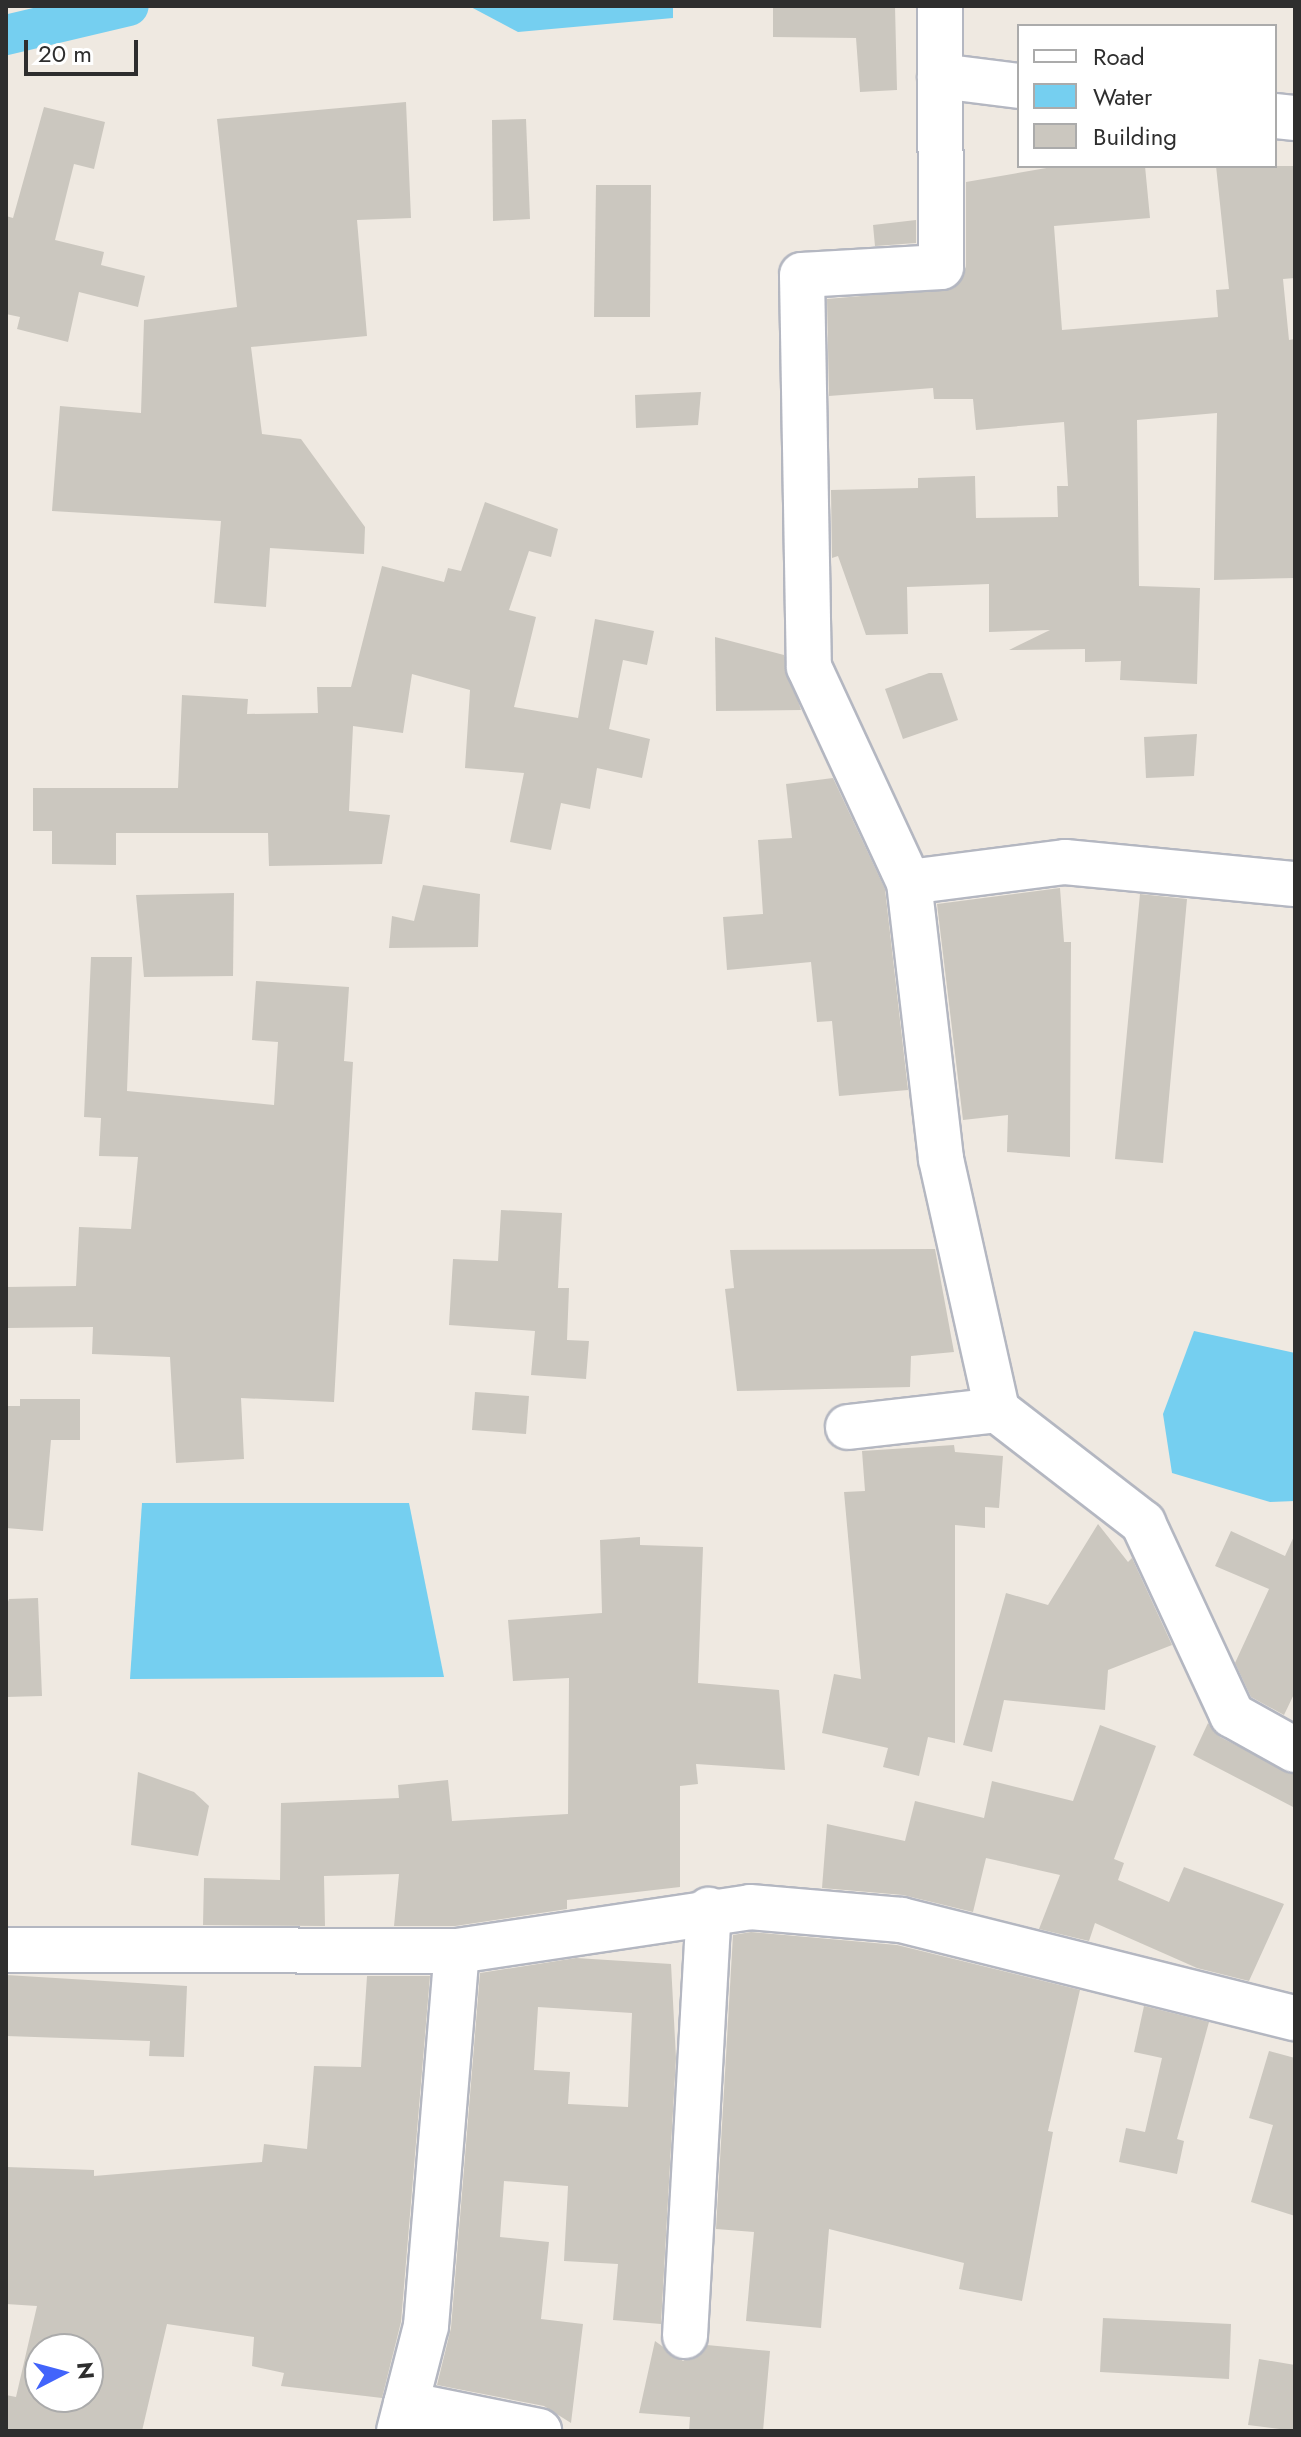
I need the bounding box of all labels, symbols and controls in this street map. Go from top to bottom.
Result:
scale bar [28,24,142,74]
legend [1017,24,1277,168]
text: 20 m [38,36,92,71]
text: Road [1093,39,1145,74]
text: Water [1093,79,1152,114]
text: Building [1093,119,1177,154]
north arrow [24,2333,104,2413]
text: N [69,2360,103,2381]

